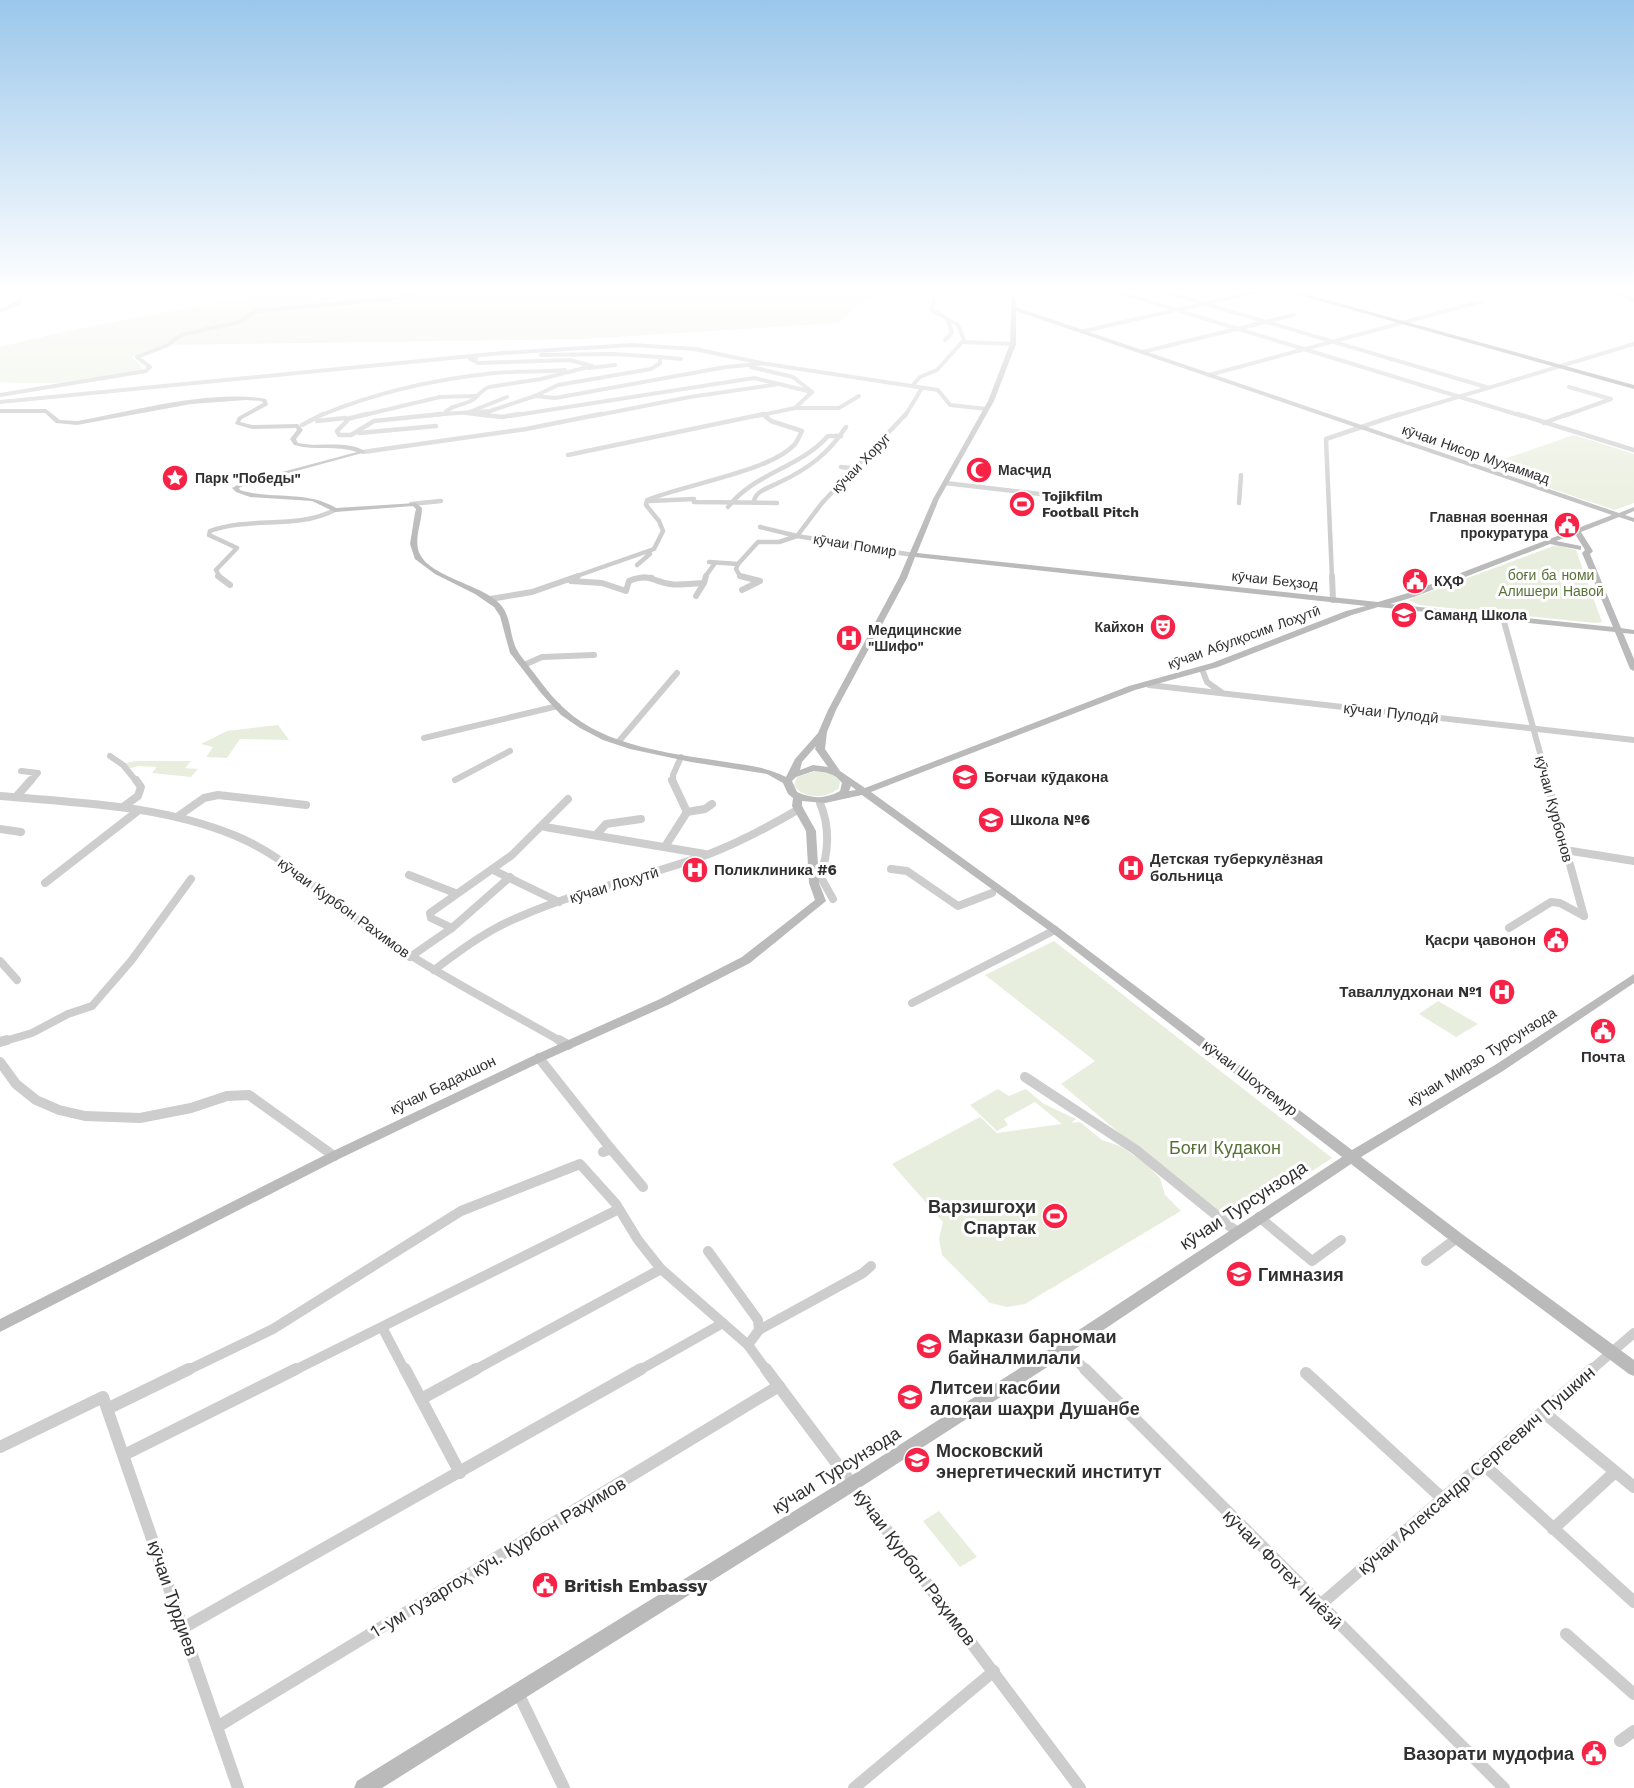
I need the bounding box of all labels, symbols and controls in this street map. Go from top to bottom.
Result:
street label: кӯчаи Нисор Муҳаммад [1400,421,1552,487]
street label: кӯчаи Хоруг [828,430,894,496]
mosque icon: Масҷид [964,455,994,485]
place label: Масҷид [998,462,1051,478]
place icon: Парк "Победы" [160,463,190,493]
place label: Парк "Победы" [195,470,301,486]
place label: Tojikfilm Football Pitch [1042,488,1139,520]
sports icon: Tojikfilm Football Pitch [1007,489,1037,519]
place label: Главная военная прокуратура [1429,509,1548,541]
public building icon: Главная военная прокуратура [1552,510,1582,540]
street label: кӯчаи Помир [812,531,898,559]
public building icon: КҲФ [1400,566,1430,596]
park label: боғи ба номи Алишери Навоӣ [1498,567,1604,599]
street label: кӯчаи Беҳзод [1231,568,1319,592]
place label: КҲФ [1434,573,1464,589]
school or university icon: Саманд Школа [1389,600,1419,630]
street label: кӯчаи Абулқосим Лоҳутӣ [1166,602,1322,672]
place label: Саманд Школа [1424,607,1527,623]
theatre icon: Кайхон [1148,612,1178,642]
place label: Кайхон [1094,619,1144,635]
place label: Медицинские "Шифо" [868,622,962,654]
hospital icon: Медицинские "Шифо" [834,623,864,653]
street label: кӯчаи Пулодӣ [1342,699,1440,727]
street label: кӯчаи Курбонов [1531,754,1577,864]
school or university icon: Боғчаи кӯдакона [950,762,980,792]
place label: Боғчаи кӯдакона [984,768,1109,786]
school or university icon: Школа №6 [976,805,1006,835]
place label: Школа №6 [1010,811,1090,829]
place label: Детская туберкулёзная больница [1150,850,1323,885]
hospital icon: Детская туберкулёзная больница [1116,853,1146,883]
street label: кӯчаи Курбон Рахимов [274,854,414,962]
hospital icon: Поликлиника #6 [680,855,710,885]
place label: Поликлиника #6 [714,861,837,879]
street label: кӯчаи Лоҳутӣ [567,863,661,907]
public building icon: Қасри ҷавонон [1541,925,1571,955]
place label: Қасри ҷавонон [1425,931,1536,949]
hospital icon: Таваллудхонаи №1 [1487,977,1517,1007]
place label: Таваллудхонаи №1 [1339,983,1482,1001]
street label: кӯчаи Мирзо Турсунзода [1404,1003,1560,1110]
public building icon: Почта [1588,1016,1618,1046]
street label: кӯчаи Шоҳтемур [1199,1036,1301,1120]
place label: Почта [1581,1048,1626,1066]
street label: кӯчаи Бадахшон [387,1052,499,1118]
park label: Боғи Кудакон [1169,1137,1281,1158]
street label: кӯчаи Турсунзода [1175,1156,1311,1254]
place label: Варзишгоҳи Спартак [928,1196,1037,1238]
sports icon: Варзишгоҳи Спартак [1040,1201,1070,1231]
school or university icon: Гимназия [1224,1259,1254,1289]
place label: Гимназия [1258,1264,1344,1285]
place label: Маркази барномаи байналмилали [948,1326,1117,1368]
school or university icon: Маркази барномаи байналмилали [914,1331,944,1361]
street label: кӯчаи Александр Сергеевич Пушкин [1353,1361,1599,1579]
place label: Литсеи касбии алоқаи шаҳри Душанбе [930,1377,1140,1419]
school or university icon: Литсеи касбии алоқаи шаҳри Душанбе [895,1382,925,1412]
street label: кӯчаи Турсунзода [768,1422,905,1518]
place label: Московский энергетический институт [936,1440,1162,1482]
school or university icon: Московский энергетический институт [902,1445,932,1475]
street label: 1-ум гузаргоҳ кӯч. Қурбон Раҳимов [367,1472,629,1642]
street label: кӯчаи Қурбон Раҳимов [849,1485,981,1649]
street label: кӯчаи Фотех Ниёзӣ [1219,1505,1347,1633]
street label: кӯчаи Турдиев [143,1537,203,1659]
public building icon: British Embassy [530,1570,560,1600]
place label: British Embassy [564,1575,708,1596]
public building icon: Вазорати мудофиа [1579,1738,1609,1768]
place label: Вазорати мудофиа [1403,1743,1575,1764]

